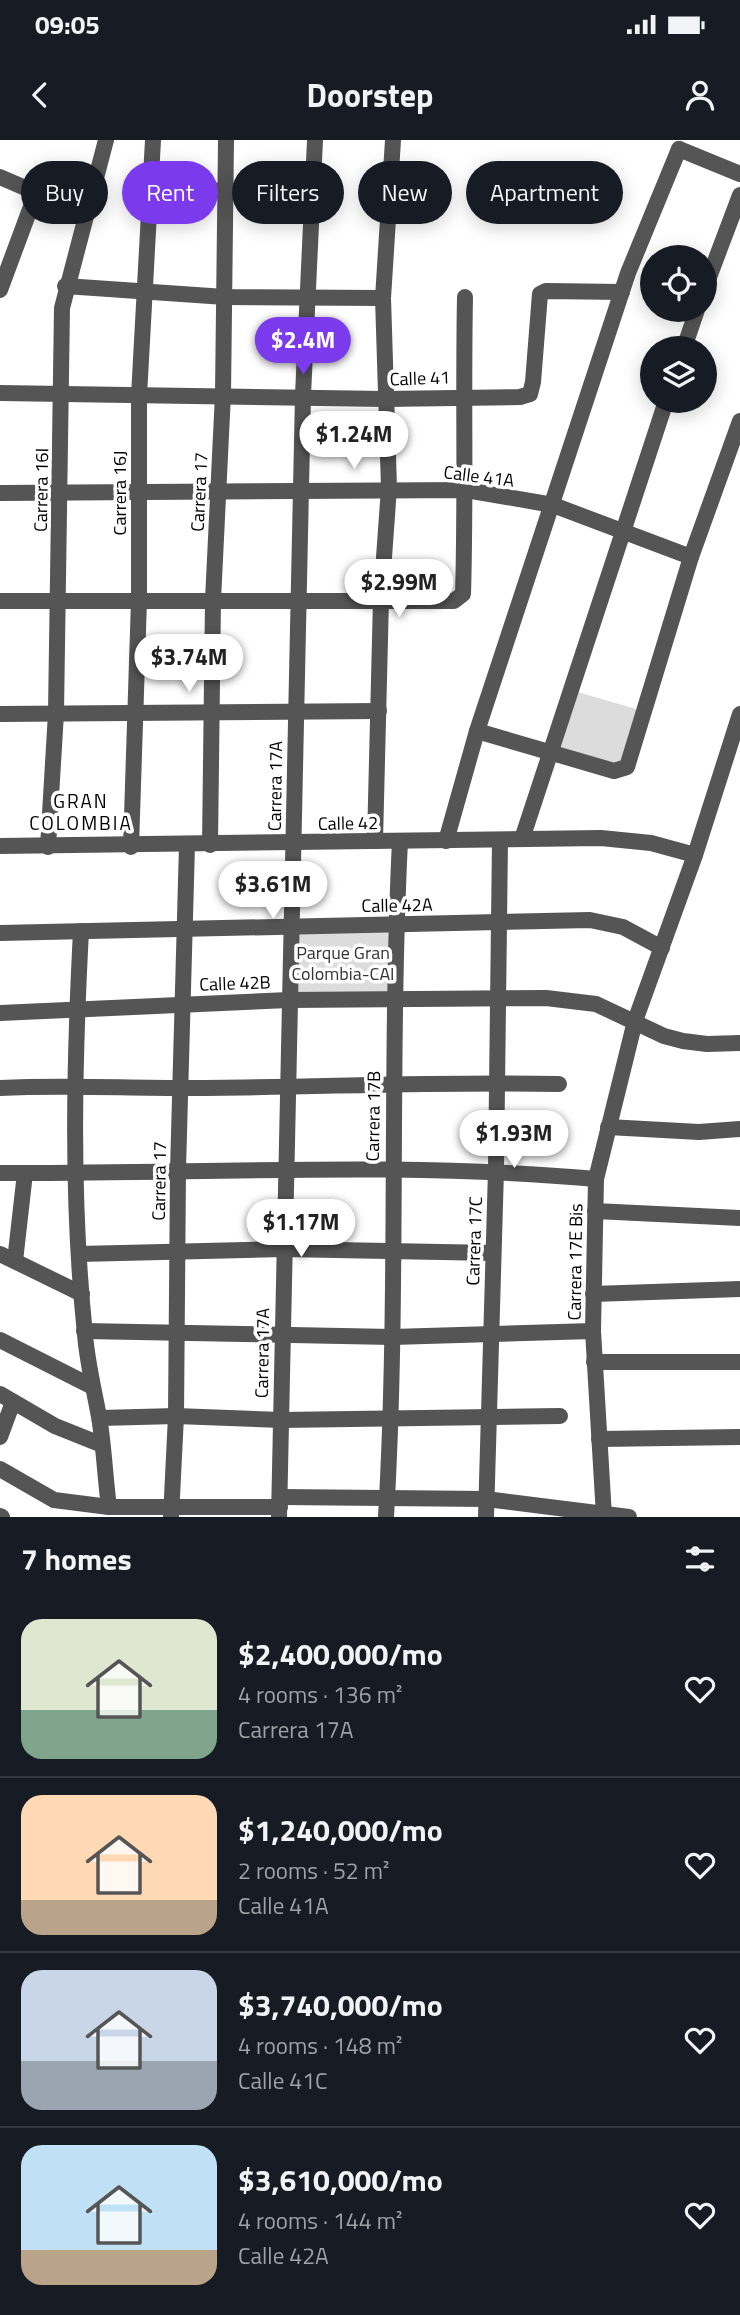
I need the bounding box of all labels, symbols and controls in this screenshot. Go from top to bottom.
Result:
text: 09:05 [35,5,100,44]
text: Doorstep [307,71,433,119]
icon: back [21,76,59,114]
icon: person [681,76,719,114]
chip: Buy [21,161,108,224]
chip: Rent [122,161,218,224]
chip: Filters [232,161,344,224]
chip: New [358,161,452,224]
chip: Apartment [466,161,623,224]
map controls [640,245,717,413]
button: locate [640,245,717,322]
pin: $2.4M [254,317,352,377]
text: $2.4M [271,322,335,357]
button: layers [640,336,717,413]
street label: Calle 41 [389,363,451,393]
pin: $1.24M [297,412,411,471]
text: $1.24M [315,416,393,451]
street label: Carrera 16I [27,448,55,532]
street label: Carrera 16J [106,451,133,535]
street label: Carrera 17 [183,452,215,532]
street label: Calle 41A [442,458,516,494]
pin: $2.99M [342,560,456,619]
text: $2.99M [360,564,438,599]
pin: $3.74M [132,634,246,694]
text: $3.74M [150,639,228,674]
street label: Carrera 17A [261,740,289,831]
district label: GRAN COLOMBIA [29,786,133,837]
street label: Calle 42 [318,809,378,837]
pin: $3.61M [216,862,330,921]
text: $3.61M [234,866,312,901]
street label: Calle 42A [361,891,433,919]
park label: Parque Gran Colombia-CAI [291,939,395,987]
street label: Calle 42B [199,968,271,998]
street label: Carrera 17B [359,1070,387,1162]
pin: $1.93M [457,1110,571,1170]
text: $1.93M [475,1115,553,1150]
street label: Carrera 17 [145,1141,173,1221]
street label: Carrera 17C [459,1196,489,1286]
pin: $1.17M [244,1200,358,1259]
street label: Carrera 17E Bis [560,1203,590,1321]
text: $1.17M [262,1204,340,1239]
street label: Carrera 17A [248,1307,276,1398]
text: 7 homes [21,1536,132,1582]
icon: filters [681,1540,719,1578]
text: $2,400,000/mo [238,1631,443,1677]
icon: home [77,1647,161,1731]
icon: heart [681,1670,719,1708]
text: 4 rooms · 136 m² [238,1677,402,1712]
text: Carrera 17A [238,1712,353,1747]
text: $1,240,000/mo [238,1807,443,1853]
icon: home [77,1823,161,1907]
icon: heart [681,1846,719,1884]
text: 2 rooms · 52 m² [238,1853,389,1888]
text: Calle 41A [238,1888,329,1923]
text: $3,740,000/mo [238,1982,443,2028]
icon: home [77,1998,161,2082]
icon: heart [681,2021,719,2059]
text: 4 rooms · 148 m² [238,2028,402,2063]
text: Calle 41C [238,2063,328,2098]
text: $3,610,000/mo [238,2157,443,2203]
icon: home [77,2173,161,2257]
icon: heart [681,2196,719,2234]
text: 4 rooms · 144 m² [238,2203,402,2238]
text: Calle 42A [238,2238,329,2273]

